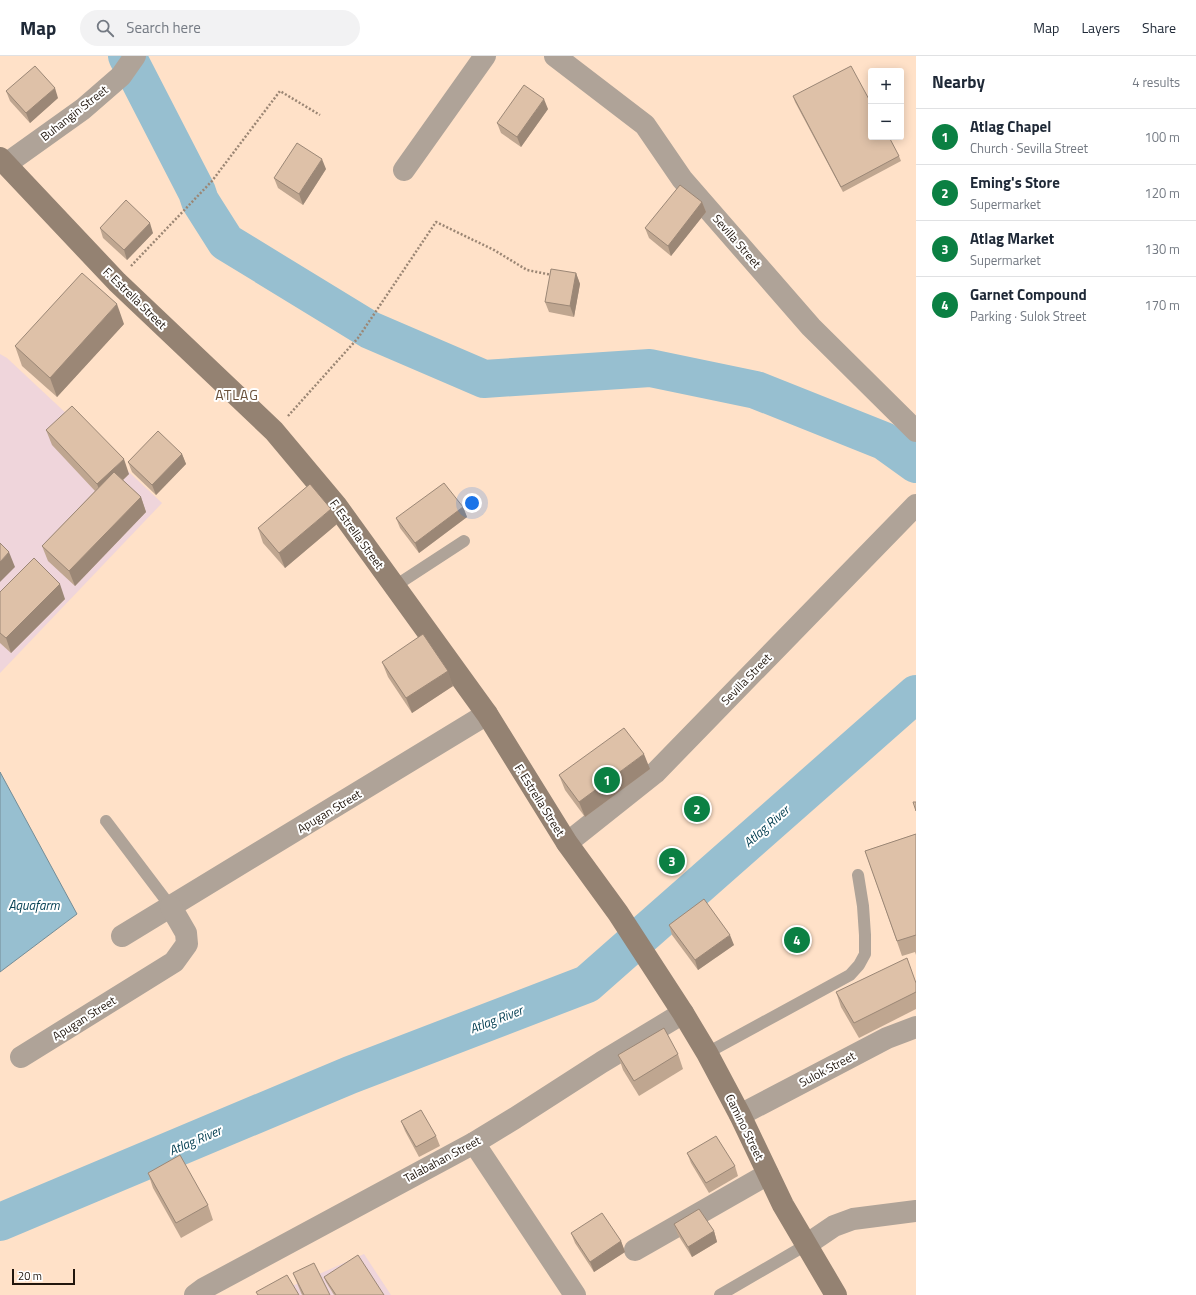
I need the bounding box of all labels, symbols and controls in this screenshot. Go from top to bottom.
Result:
search box [80,10,360,46]
text: Map [20,13,56,42]
text: Search here [126,16,201,39]
icon: search [94,17,116,39]
text: Map [1033,17,1059,38]
text: Layers [1081,17,1120,38]
text: Share [1142,17,1176,38]
map controls [868,68,904,140]
button: + [868,68,904,104]
text: Nearby [932,69,985,95]
text: 4 results [1132,72,1180,92]
street label: Buhangin Street [36,80,113,146]
button: − [868,104,904,140]
text: Atlag Chapel [970,115,1051,138]
text: 1 [941,127,949,147]
text: 100 m [1144,127,1180,147]
text: Church · Sevilla Street [970,138,1088,158]
text: Eming's Store [970,171,1060,194]
text: 2 [941,183,949,203]
text: 120 m [1144,183,1180,203]
text: Supermarket [970,194,1041,214]
street label: Sevilla Street [708,210,766,273]
text: Atlag Market [970,227,1054,250]
text: 3 [941,239,949,259]
text: 130 m [1144,239,1180,259]
text: Supermarket [970,250,1041,270]
street label: F. Estrella Street [99,263,172,334]
text: Garnet Compound [970,283,1087,306]
text: 4 [941,295,949,315]
text: 170 m [1144,295,1180,315]
text: Parking · Sulok Street [970,306,1086,326]
district label: ATLAG [215,384,259,405]
your location [462,493,482,513]
street label: F. Estrella Street [325,495,389,574]
street label: Sevilla Street [716,648,776,709]
street label: F. Estrella Street [510,760,570,841]
pin: 1 [594,765,620,795]
street label: Apugan Street [293,784,365,838]
pin: 2 [684,794,710,824]
water label: Atlag River [739,799,795,852]
pin: 3 [659,846,685,876]
water label: Aquafarm [8,895,60,915]
pin: 4 [784,925,810,955]
street label: Apugan Street [48,990,120,1045]
water label: Atlag River [467,999,527,1038]
street label: Sulok Street [795,1046,859,1092]
street label: Camino Street [721,1091,770,1164]
water label: Atlag River [166,1119,226,1160]
street label: Talabahan Street [400,1130,485,1187]
scale bar [12,1267,75,1286]
text: 20 m [18,1268,42,1284]

